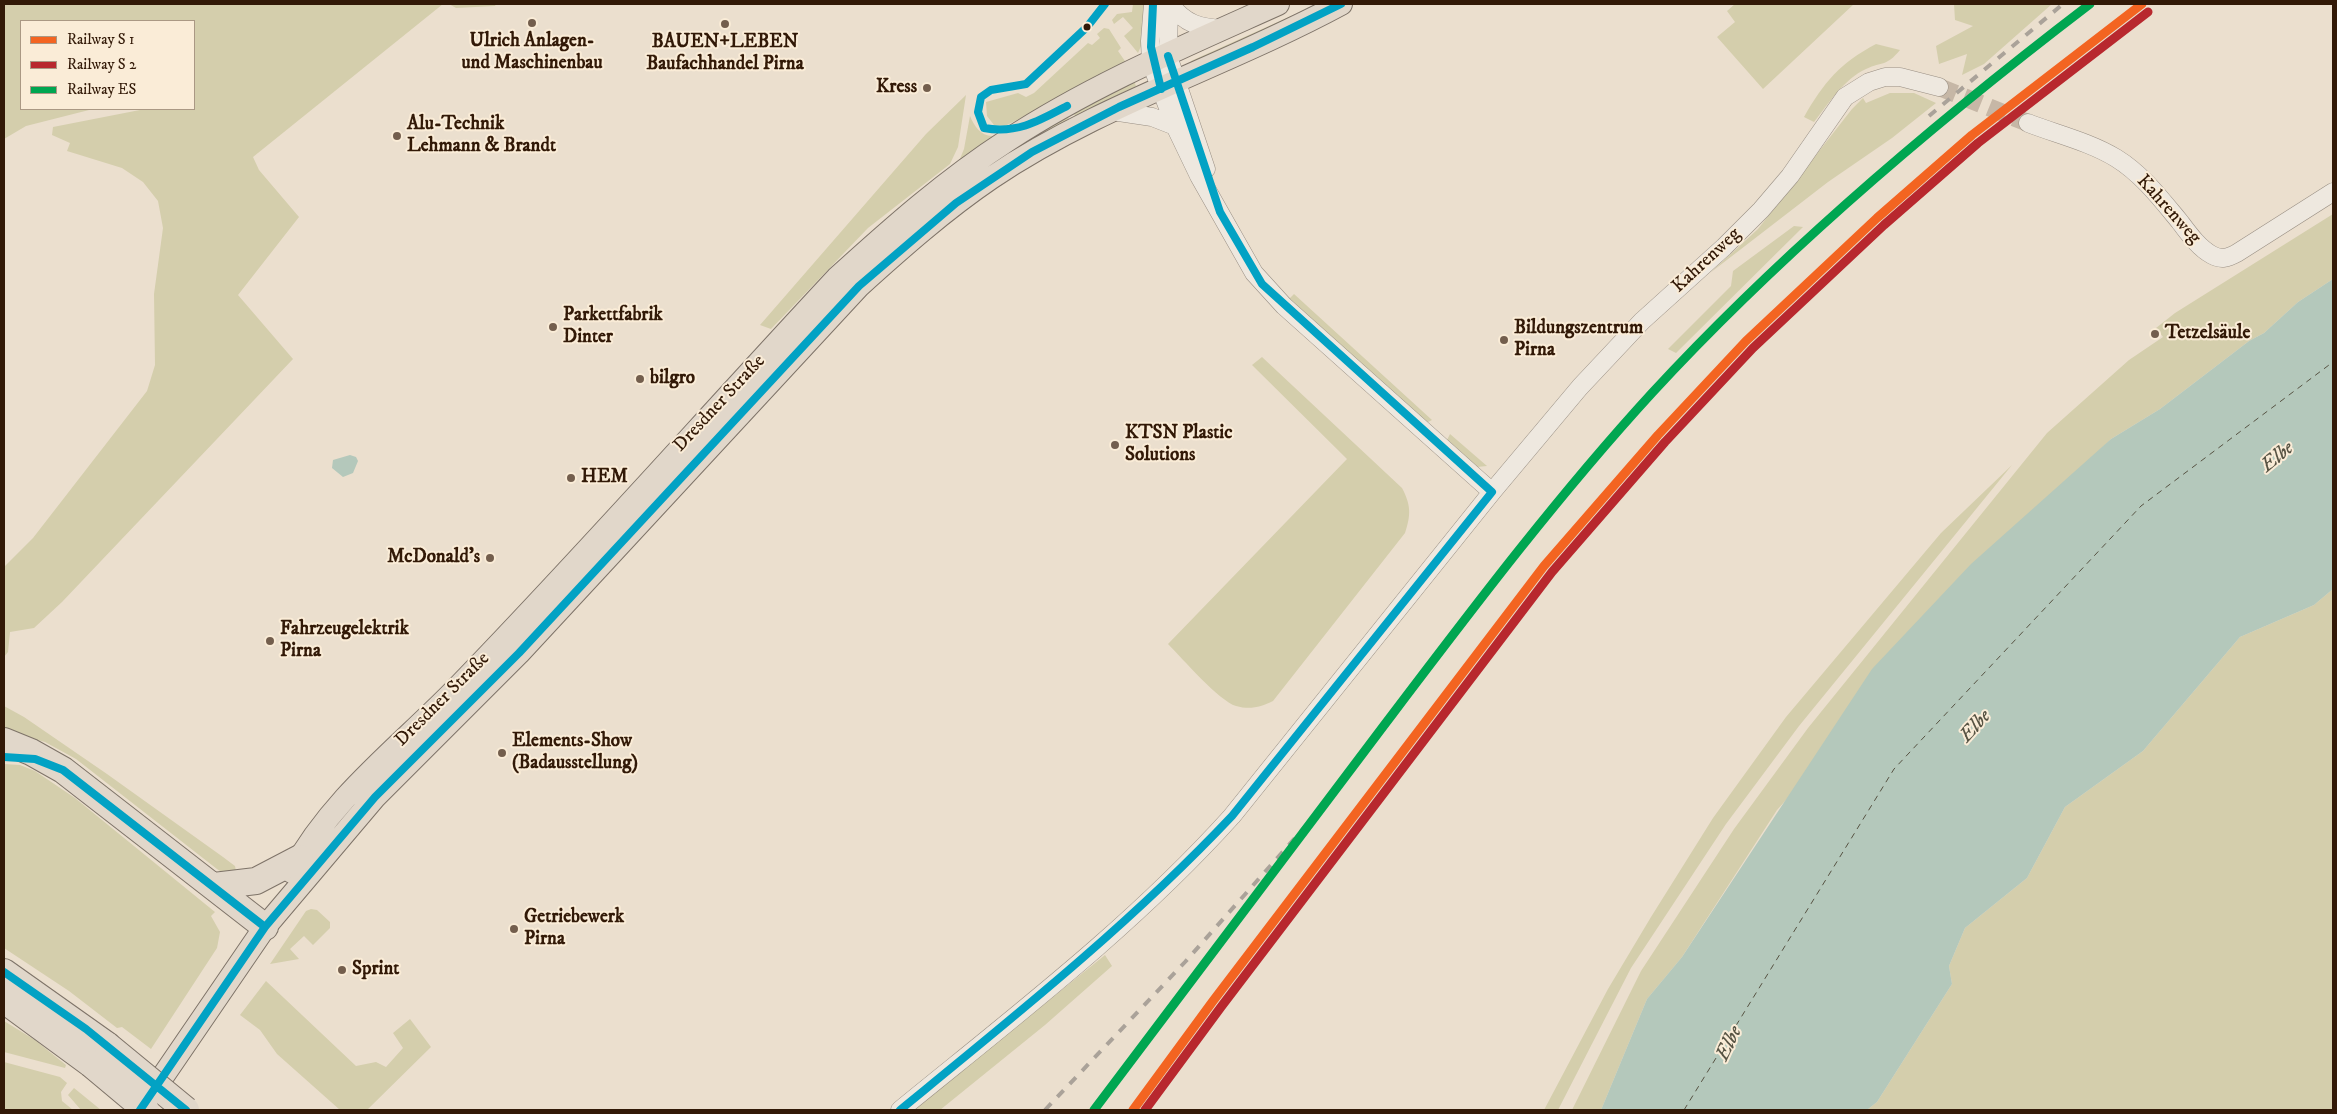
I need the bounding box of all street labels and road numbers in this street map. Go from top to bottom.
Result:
street label: Kahrenweg [2131,171,2205,249]
street label: Kahrenweg [1668,224,1746,298]
street label: Dresdner Straße [669,351,771,457]
street label: Dresdner Straße [391,648,495,752]

